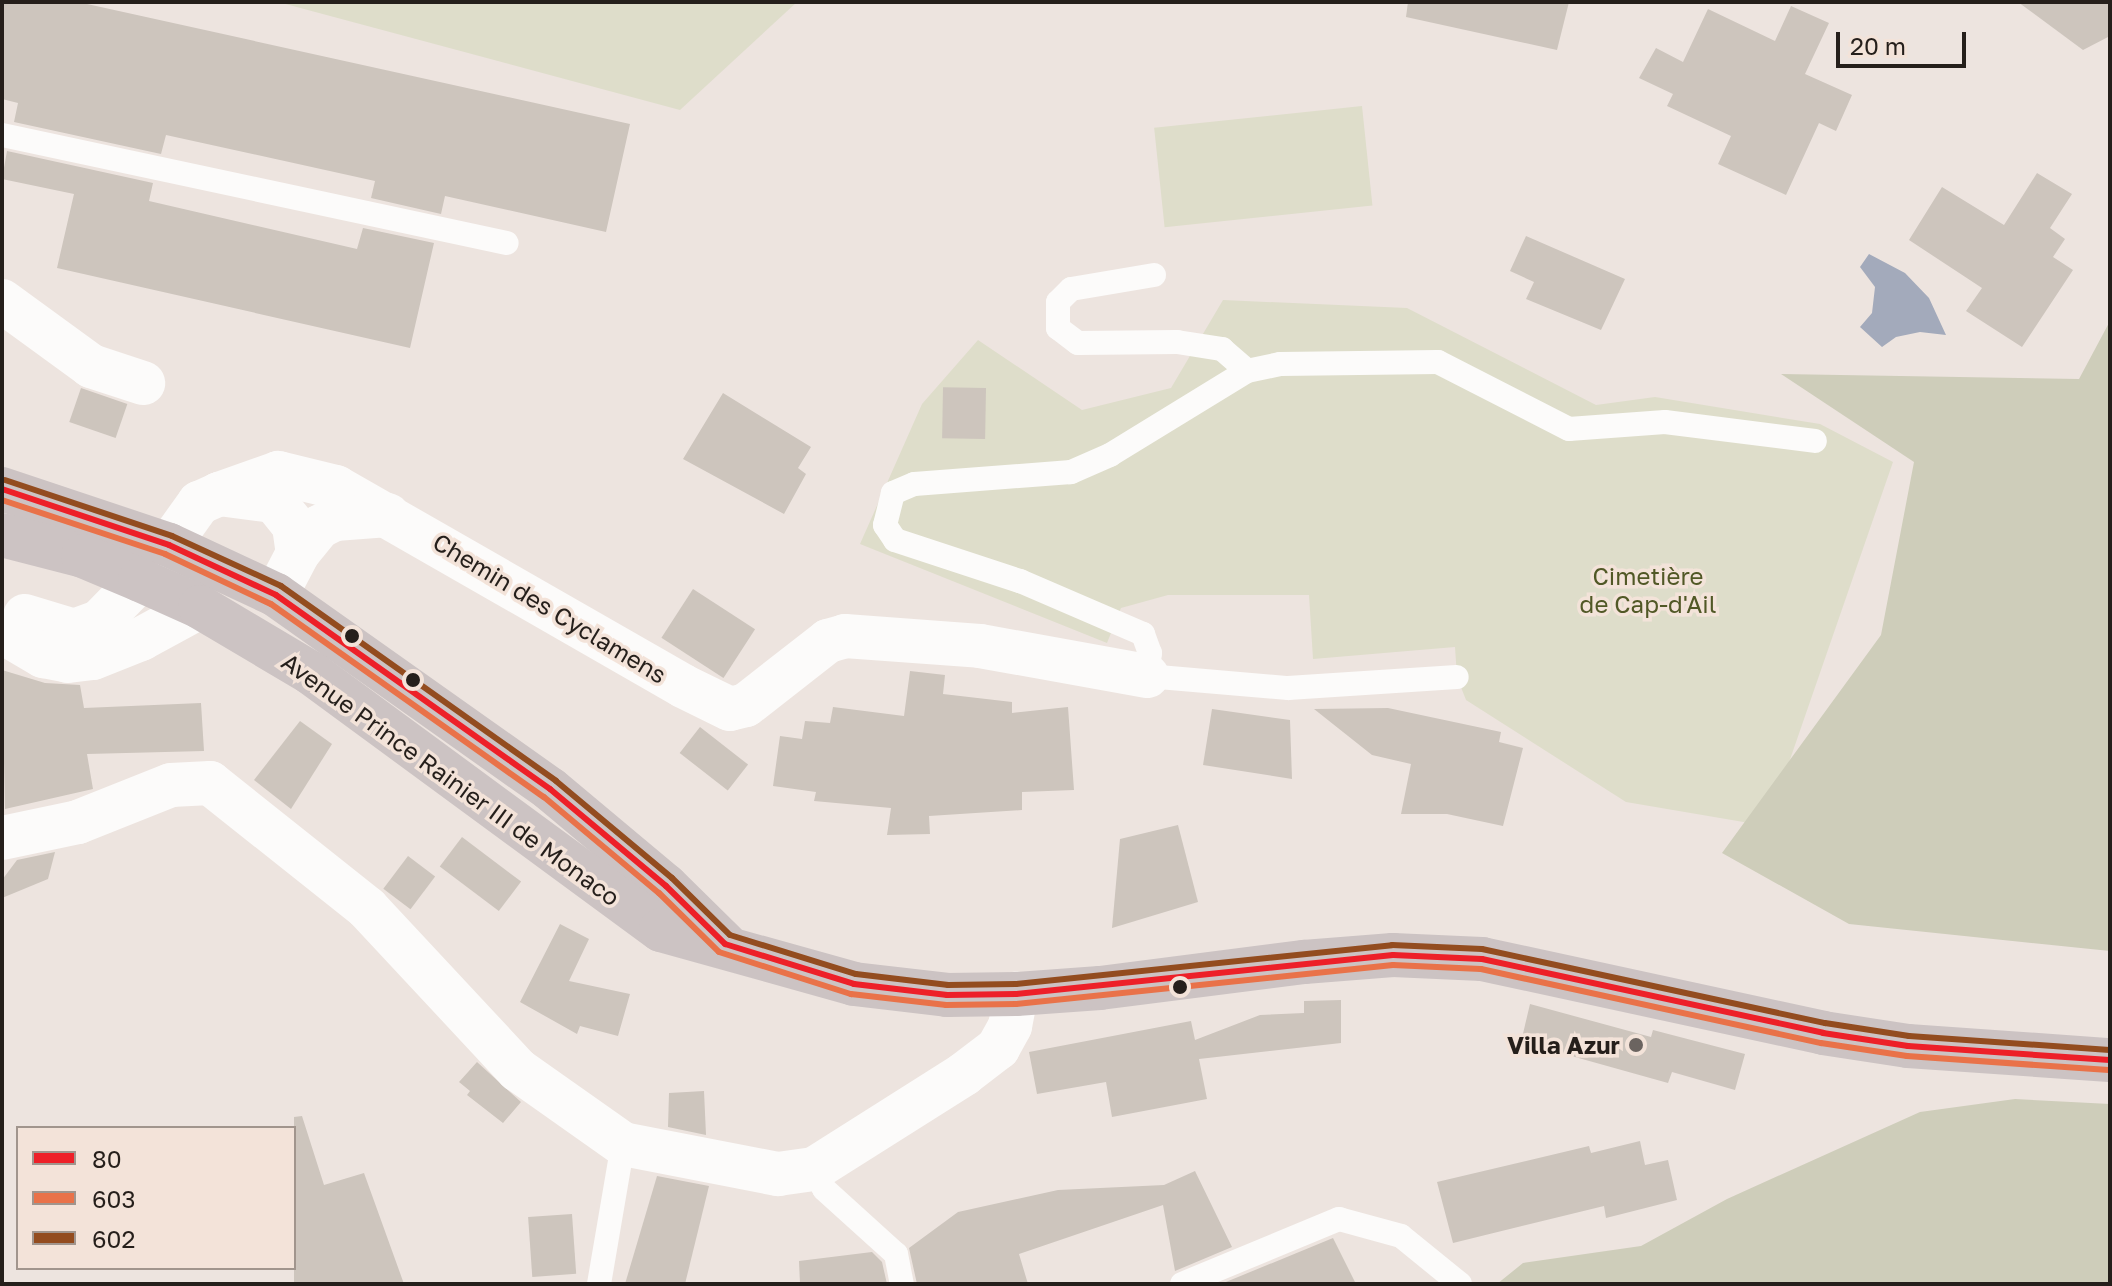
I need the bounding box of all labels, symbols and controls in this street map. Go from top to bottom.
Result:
scale bar [1840,16,1970,66]
text: 20 m [1850,31,1906,60]
street label: Chemin des Cyclamens [428,527,672,689]
park label: Cimetière de Cap-d'Ail [1580,562,1716,618]
unlabelled marker [344,628,360,644]
street label: Avenue Prince Rainier III de Monaco [276,647,626,911]
unlabelled marker [405,672,421,688]
unlabelled marker [1172,979,1188,995]
place label: Villa Azur [1507,1031,1620,1059]
marker: Villa Azur [1627,1036,1645,1054]
legend [16,1126,296,1270]
text: 80 [92,1144,122,1173]
text: 603 [92,1184,135,1213]
text: 602 [92,1224,135,1253]

